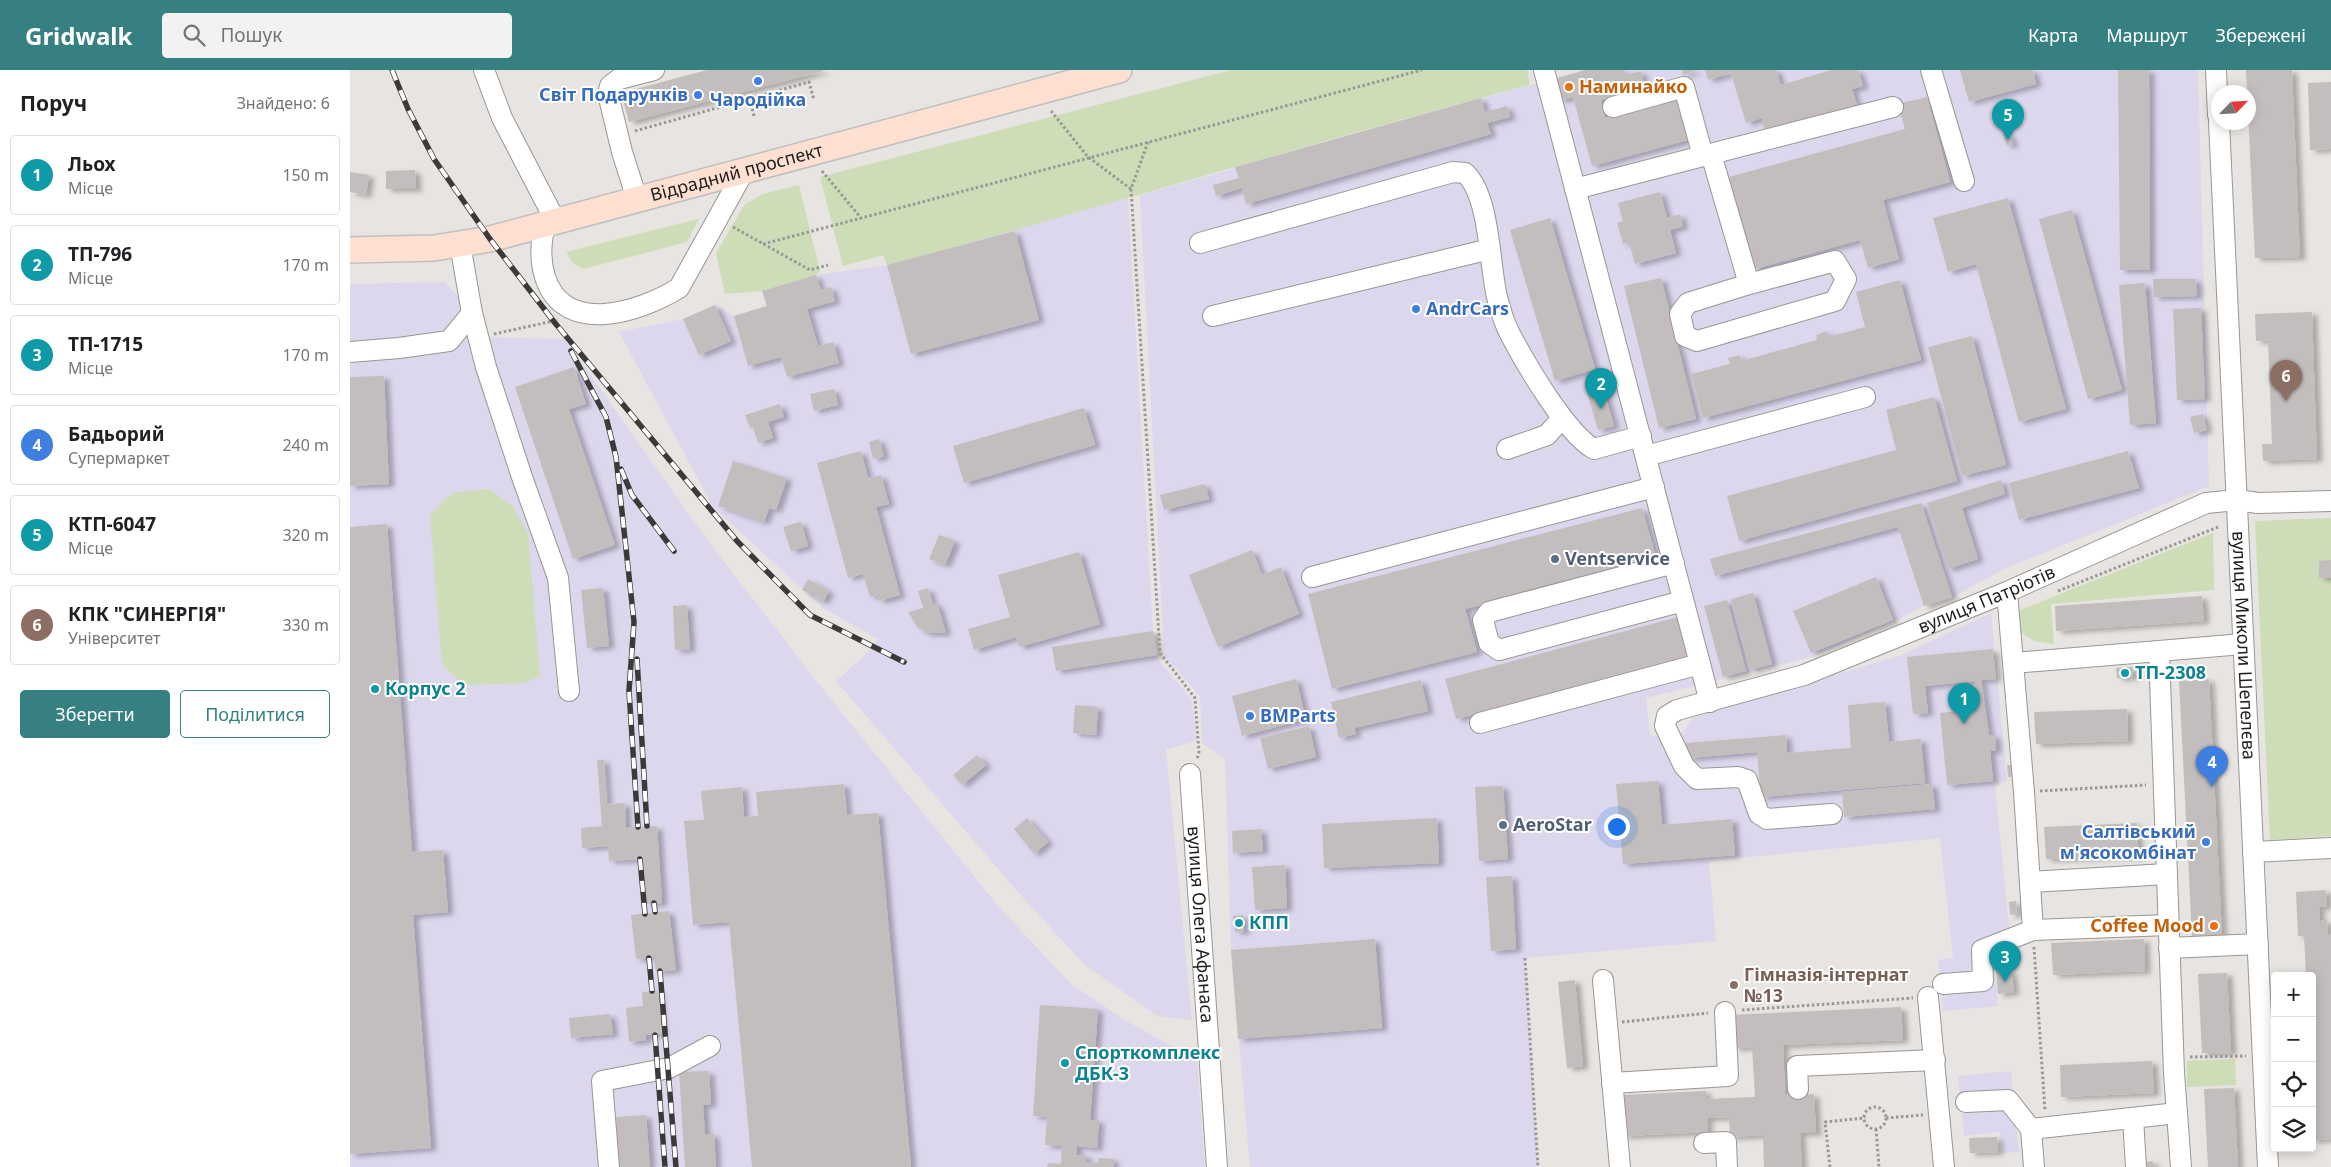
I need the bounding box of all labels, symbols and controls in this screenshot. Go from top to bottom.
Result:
search box [162,13,512,58]
text: Gridwalk [25,19,132,52]
icon: search [180,21,208,49]
text: Пошук [220,22,282,48]
text: Карта [2028,23,2078,47]
text: Маршрут [2106,23,2188,47]
text: Збережені [2216,23,2306,47]
place label: Наминайко [1579,74,1687,98]
marker: Чародійка [752,75,764,87]
marker: Наминайко [1563,81,1575,93]
place label: Світ Подарунків [539,82,688,106]
north arrow [2211,85,2256,130]
place label: Чародійка [710,87,806,111]
text: Поруч [20,89,87,117]
marker: Світ Подарунків [692,89,704,101]
text: Знайдено: 6 [237,92,330,114]
pin: 5 [1992,99,2024,140]
street label: Відрадний проспект [647,137,826,206]
text: Льох [68,151,116,177]
text: 1 [32,164,42,186]
text: 150 m [282,164,329,186]
text: Місце [68,177,113,199]
text: ТП-796 [68,241,132,267]
text: 2 [32,254,42,276]
text: 170 m [282,254,329,276]
text: Місце [68,267,113,289]
place label: AndrCars [1426,296,1509,320]
marker: AndrCars [1410,303,1422,315]
text: ТП-1715 [68,331,143,357]
text: 3 [32,344,42,366]
text: 170 m [282,344,329,366]
text: Місце [68,357,113,379]
pin: 6 [2270,360,2302,401]
pin: 2 [1585,368,1617,409]
text: Бадьорий [68,421,164,447]
text: 4 [32,434,42,456]
text: 240 m [282,434,329,456]
text: Супермаркет [68,447,170,469]
text: КТП-6047 [68,511,156,537]
text: 5 [32,524,42,546]
text: 320 m [282,524,329,546]
street label: вулиця Миколи Шепелєва [2227,530,2262,760]
text: Місце [68,537,113,559]
place label: Ventservice [1565,546,1670,570]
marker: Ventservice [1549,553,1561,565]
street label: вулиця Патріотів [1914,559,2059,638]
text: КПК "СИНЕРГІЯ" [68,601,226,627]
text: 6 [32,614,42,636]
text: 330 m [282,614,329,636]
text: Університет [68,627,160,649]
place label: ТП-2308 [2135,660,2206,684]
marker: ТП-2308 [2119,667,2131,679]
place label: Корпус 2 [385,676,466,700]
marker: Корпус 2 [369,683,381,695]
pin: 1 [1948,683,1980,724]
button: Зберегти [20,690,170,738]
button: Поділитися [180,690,330,738]
place label: BMParts [1260,703,1336,727]
marker: BMParts [1244,710,1256,722]
pin: 4 [2196,746,2228,787]
place label: AeroStar [1513,812,1592,836]
your location [1604,814,1630,840]
marker: AeroStar [1497,819,1509,831]
place label: Салтівський м'ясокомбінат [2060,819,2196,864]
street label: вулиця Олега Афанаса [1183,825,1220,1024]
marker: Салтівський м'ясокомбінат [2200,836,2212,848]
place label: КПП [1249,910,1289,934]
place label: Coffee Mood [2090,913,2204,937]
marker: КПП [1233,917,1245,929]
marker: Coffee Mood [2208,920,2220,932]
pin: 3 [1989,941,2021,982]
place label: Гімназія-інтернат №13 [1744,962,1908,1007]
map controls [2271,972,2316,1152]
button: + [2271,972,2316,1017]
marker: Гімназія-інтернат №13 [1728,979,1740,991]
button: − [2271,1017,2316,1062]
place label: Спорткомплекс ДБК-3 [1075,1040,1220,1085]
marker: Спорткомплекс ДБК-3 [1059,1057,1071,1069]
button: locate [2271,1062,2316,1107]
button: layers [2271,1107,2316,1152]

